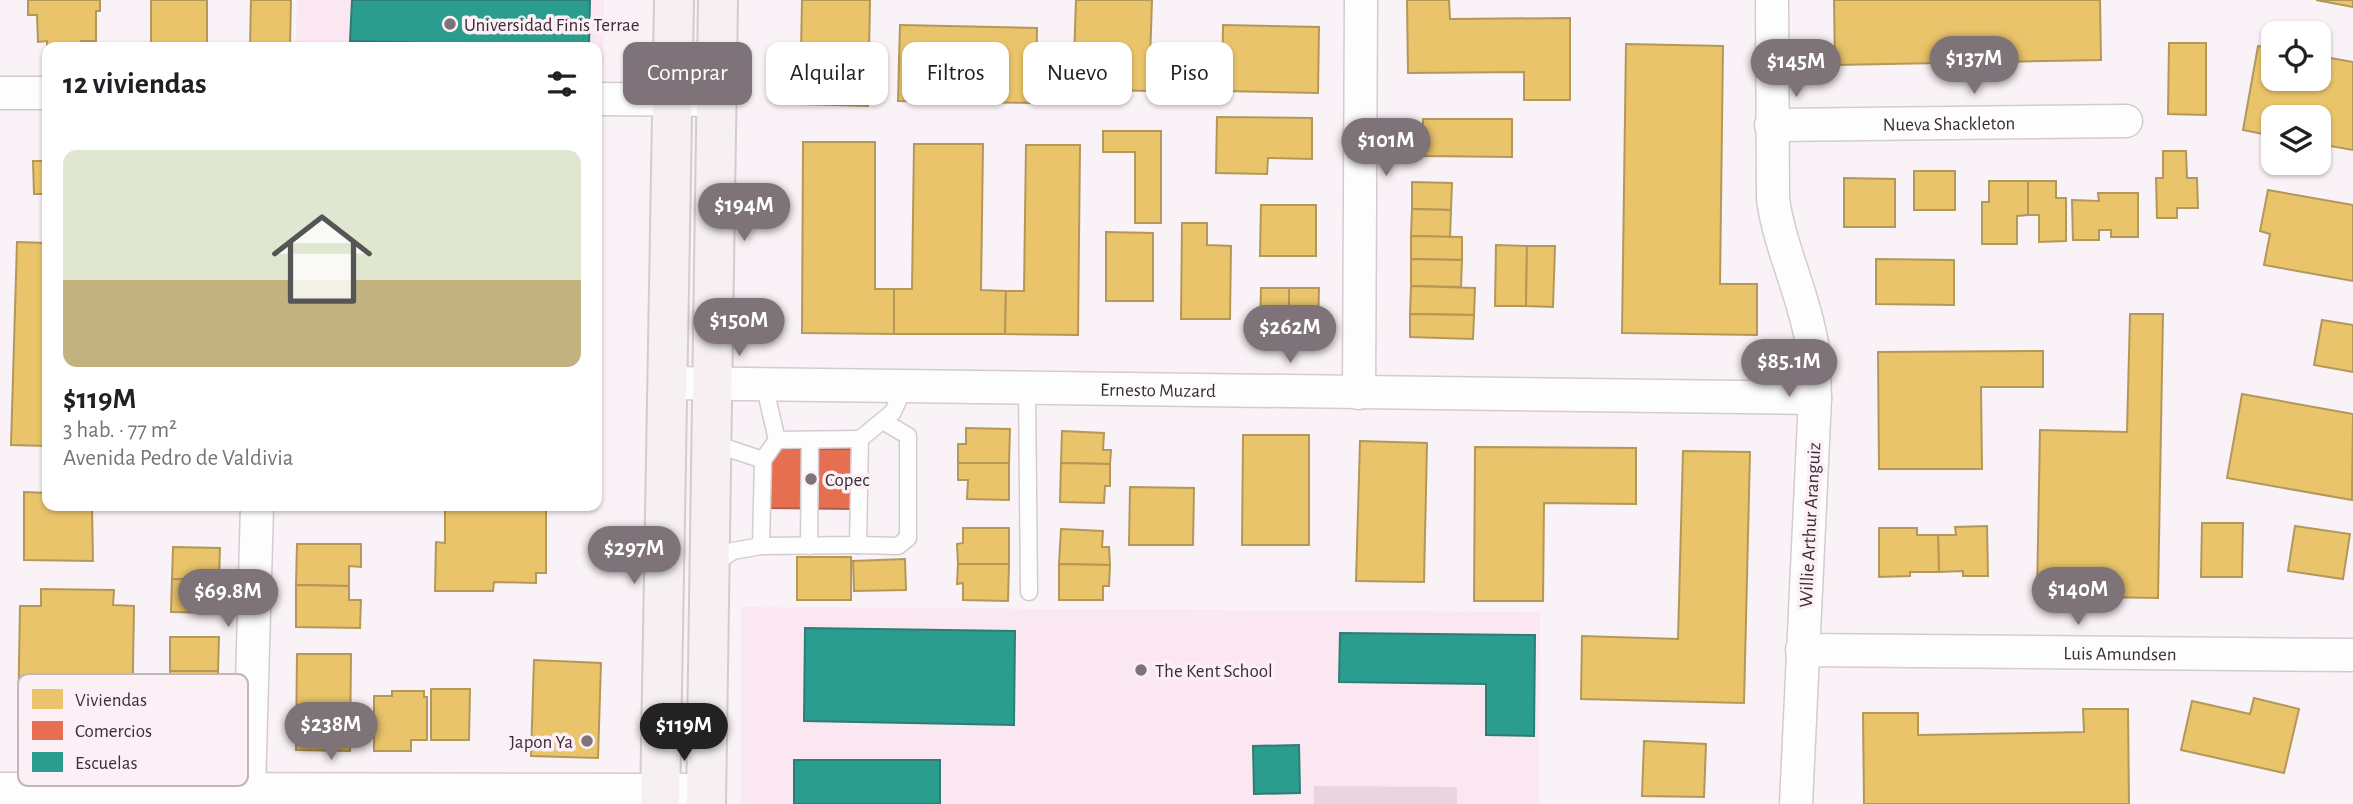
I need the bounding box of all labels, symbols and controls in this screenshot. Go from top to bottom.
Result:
marker: Universidad Finis Terrae [442,16,458,32]
place label: Universidad Finis Terrae [464,16,640,35]
map controls [2261,21,2331,175]
button: locate [2261,21,2331,91]
pin: $137M [1925,36,2023,96]
pin: $145M [1747,40,1845,99]
chip: Comprar [623,42,752,105]
chip: Alquilar [766,42,888,105]
chip: Filtros [902,42,1009,105]
chip: Nuevo [1023,42,1132,105]
chip: Piso [1146,42,1233,105]
text: $137M [1946,47,2002,70]
text: $145M [1767,50,1825,73]
icon: filters [543,65,581,103]
text: 12 viviendas [63,69,207,99]
button: layers [2261,105,2331,175]
street label: Nueva Shackleton [1883,114,2015,135]
pin: $101M [1337,118,1435,178]
text: $101M [1357,129,1415,152]
pin: $194M [695,184,793,243]
text: $194M [714,194,774,217]
icon: home [259,196,385,322]
pin: $150M [690,298,788,358]
pin: $262M [1241,306,1339,365]
text: $150M [710,309,768,332]
text: $262M [1259,316,1321,339]
pin: $85.1M [1732,340,1846,399]
text: $85.1M [1757,350,1821,373]
street label: Ernesto Muzard [1100,381,1216,401]
text: $119M [63,384,137,414]
text: 3 hab. · 77 m² [63,419,177,442]
street label: Willie Arthur Aranguiz [1797,442,1824,608]
text: Avenida Pedro de Valdivia [63,447,293,470]
marker: Copec [803,471,819,487]
place label: Copec [825,471,870,490]
pin: $297M [585,526,683,586]
text: $297M [604,537,664,560]
pin: $140M [2029,568,2127,627]
pin: $69.8M [171,570,285,629]
text: $140M [2048,578,2108,601]
text: $69.8M [194,580,262,603]
street label: Luis Amundsen [2063,644,2177,664]
marker: The Kent School [1133,662,1149,678]
place label: The Kent School [1155,662,1273,681]
legend [18,674,248,786]
text: Viviendas [75,691,147,710]
pin: $238M [282,702,380,762]
pin: $119M [635,704,733,763]
text: $238M [301,713,361,736]
text: $119M [656,714,712,737]
text: Comercios [75,722,152,741]
place label: Japon Ya [509,733,573,752]
marker: Japon Ya [579,733,595,749]
text: Escuelas [75,754,137,773]

